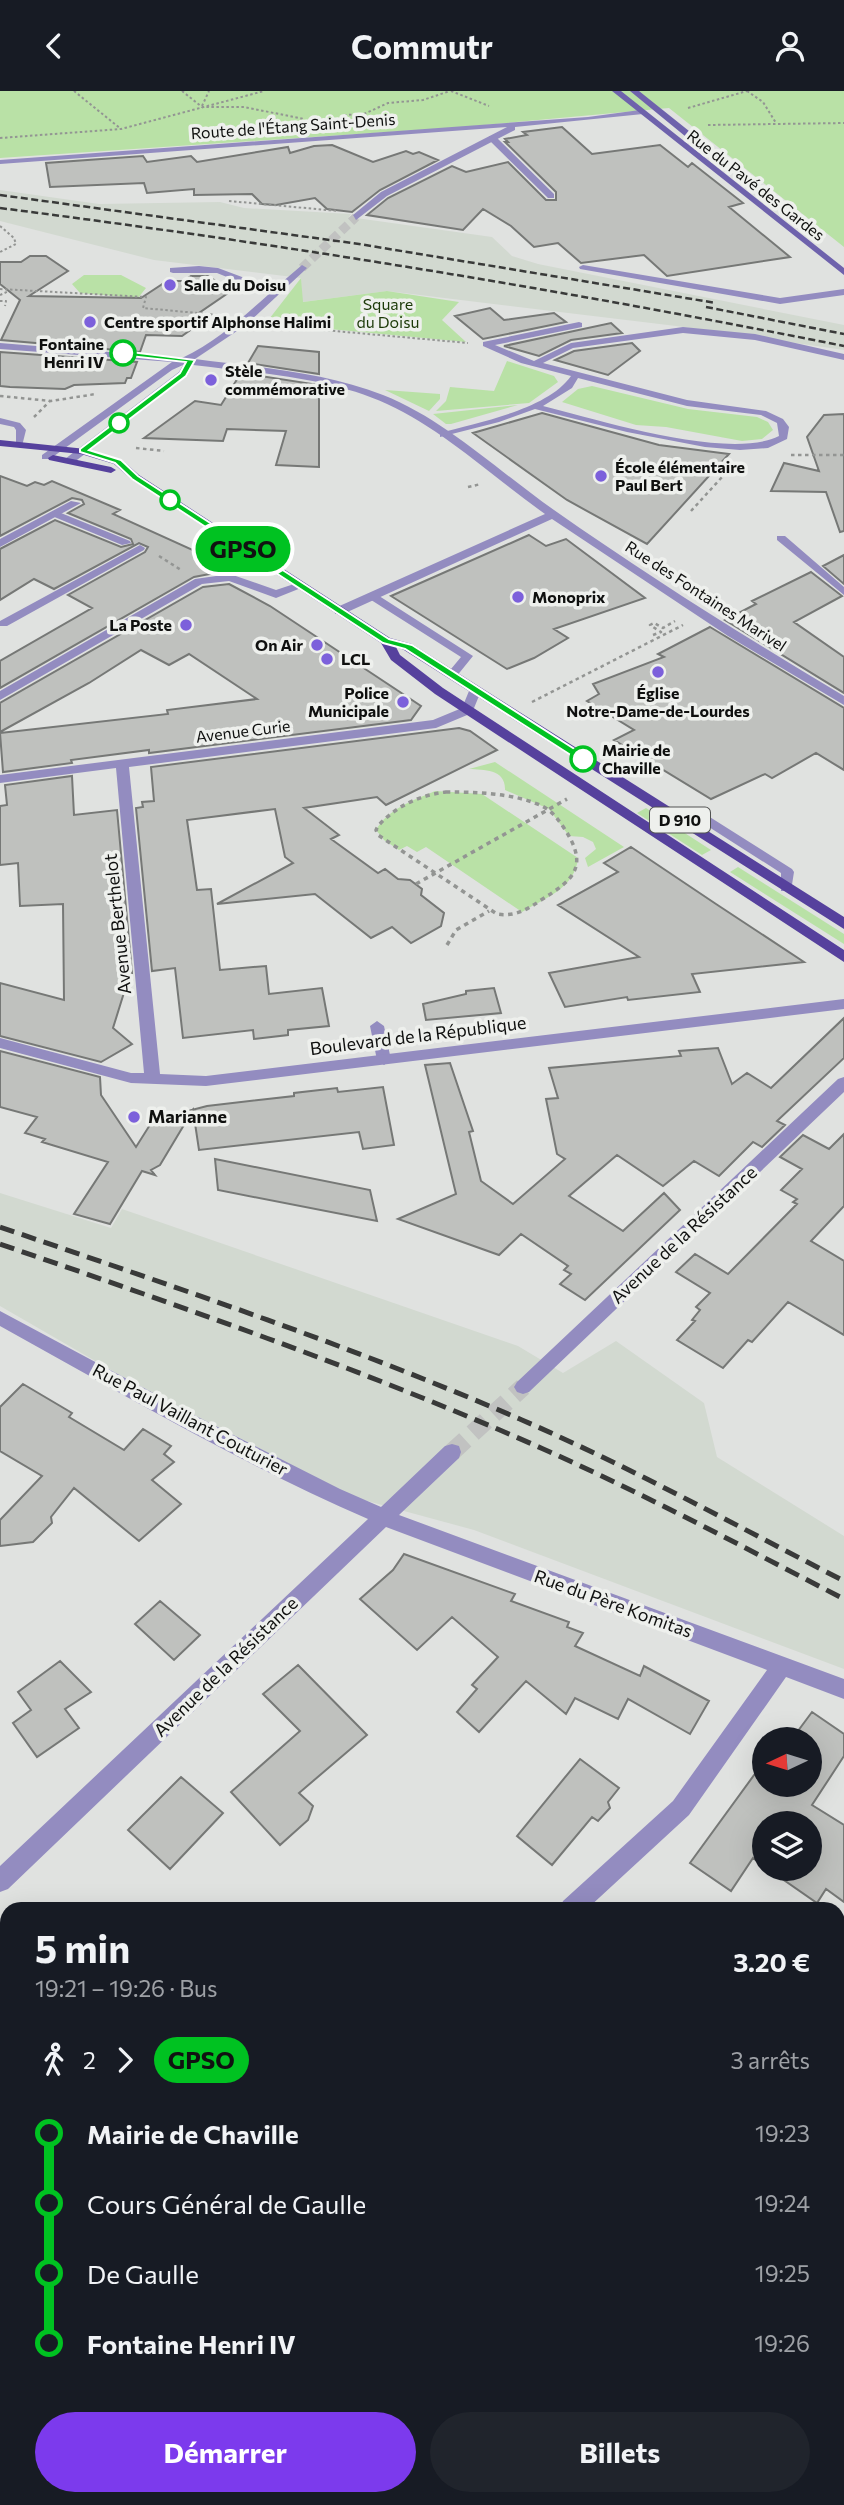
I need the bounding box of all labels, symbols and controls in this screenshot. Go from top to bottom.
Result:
text: Commutr [351,26,493,66]
icon: back [35,27,73,65]
icon: person [771,27,809,65]
street label: Route de l'Étang Saint-Denis [190,109,396,142]
street label: Rue du Pavé des Gardes [684,125,829,244]
place label: Salle du Doisu [184,275,286,294]
marker: Salle du Doisu [162,277,178,293]
park label: Square du Doisu [357,294,419,331]
place label: Centre sportif Alphonse Halimi [104,312,331,331]
marker: Centre sportif Alphonse Halimi [82,314,98,330]
place label: Fontaine Henri IV [39,334,104,371]
marker: Fontaine Henri IV [110,340,136,366]
place label: Stèle commémorative [225,361,345,398]
marker: Stèle commémorative [203,372,219,388]
unlabelled marker [109,413,129,433]
place label: École élémentaire Paul Bert [615,457,745,494]
marker: École élémentaire Paul Bert [593,468,609,484]
unlabelled marker [160,490,180,510]
line badge: GPSO [194,526,292,572]
text: GPSO [209,534,277,563]
street label: Rue des Fontaines Marivel [622,536,790,655]
place label: Monoprix [532,587,605,606]
marker: Monoprix [510,589,526,605]
place label: La Poste [109,615,172,634]
marker: La Poste [178,617,194,633]
place label: On Air [255,635,303,654]
marker: On Air [309,637,325,653]
place label: LCL [341,649,370,668]
marker: LCL [319,651,335,667]
marker: Église Notre-Dame-de-Lourdes [650,664,666,680]
place label: Police Municipale [308,683,389,720]
place label: Église Notre-Dame-de-Lourdes [566,683,750,720]
marker: Police Municipale [395,694,411,710]
street label: Avenue Curie [195,715,291,746]
place label: Mairie de Chaville [602,740,670,777]
marker: Mairie de Chaville [570,746,596,772]
road number: D 910 [650,807,710,833]
street label: Avenue Berthelot [99,853,135,996]
street label: Boulevard de la République [308,1011,527,1059]
place label: Marianne [148,1105,227,1127]
marker: Marianne [126,1109,142,1125]
street label: Avenue de la Résistance [606,1161,761,1308]
street label: Rue Paul Vaillant Couturier [89,1358,292,1480]
street label: Rue du Père Komitas [531,1564,695,1642]
street label: Avenue de la Résistance [149,1592,302,1741]
north arrow [752,1727,822,1797]
map controls [752,1727,822,1881]
button: layers [752,1811,822,1881]
text: 5 min [35,1924,130,1971]
text: 3.20 € [733,1946,810,1977]
text: 19:21 – 19:26 · Bus [35,1974,217,2002]
icon: walk [35,2041,73,2079]
icon: forward [106,2041,144,2079]
text: GPSO [168,2045,235,2074]
text: 2 [83,2046,96,2074]
text: 3 arrêts [731,2046,810,2074]
text: Mairie de Chaville [87,2118,299,2149]
text: 19:23 [755,2119,810,2147]
text: Cours Général de Gaulle [87,2188,366,2219]
text: 19:24 [755,2189,810,2217]
text: De Gaulle [87,2258,199,2289]
text: 19:25 [755,2259,810,2287]
text: Fontaine Henri IV [87,2328,296,2359]
text: 19:26 [754,2329,810,2357]
button: Démarrer [35,2412,416,2492]
button: Billets [430,2412,810,2492]

